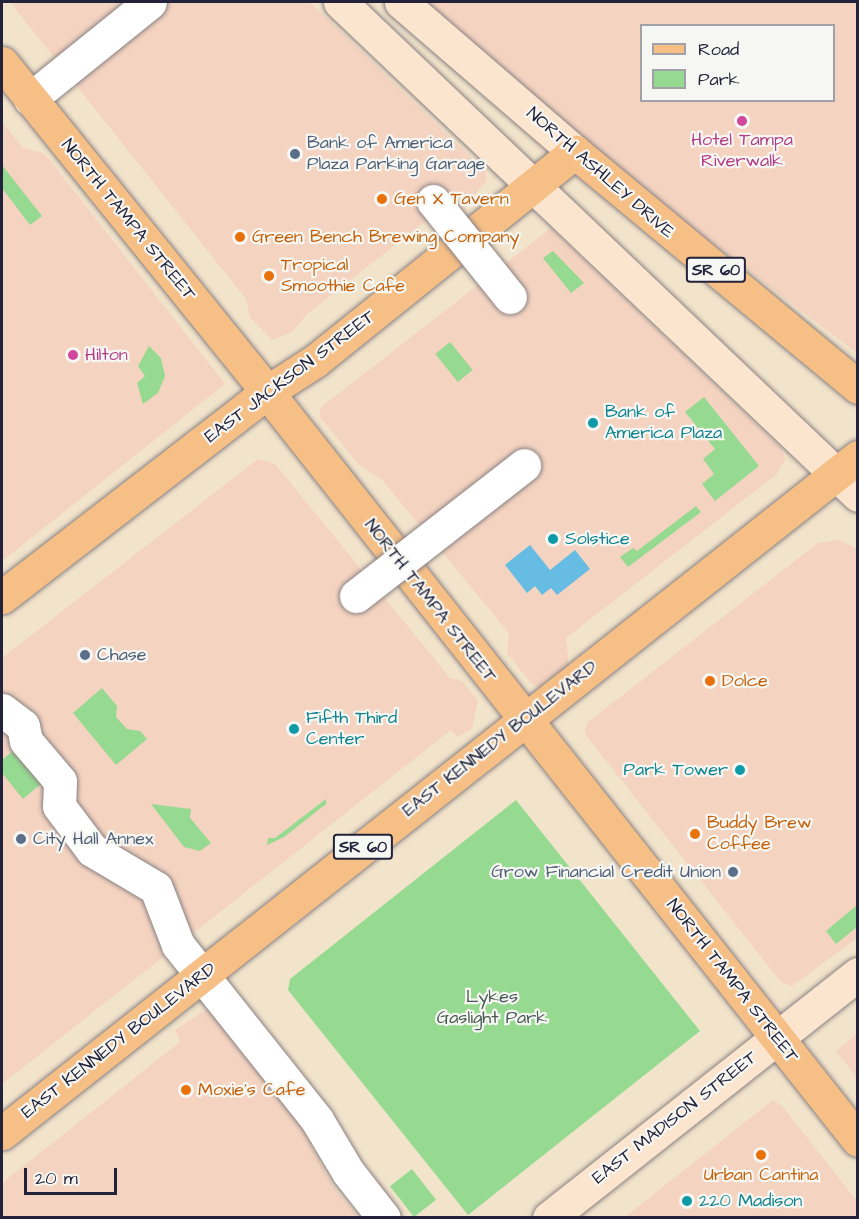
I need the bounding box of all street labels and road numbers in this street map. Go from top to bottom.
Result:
street label: NORTH ASHLEY DRIVE [522,103,678,243]
street label: NORTH TAMPA STREET [56,135,200,305]
road number: SR 60 [684,257,748,283]
street label: EAST JACKSON STREET [201,306,379,448]
street label: NORTH TAMPA STREET [359,515,501,687]
street label: EAST KENNEDY BOULEVARD [398,656,602,822]
road number: SR 60 [332,834,394,860]
street label: NORTH TAMPA STREET [661,895,803,1067]
street label: EAST KENNEDY BOULEVARD [17,958,221,1124]
street label: EAST MADISON STREET [588,1047,762,1189]

